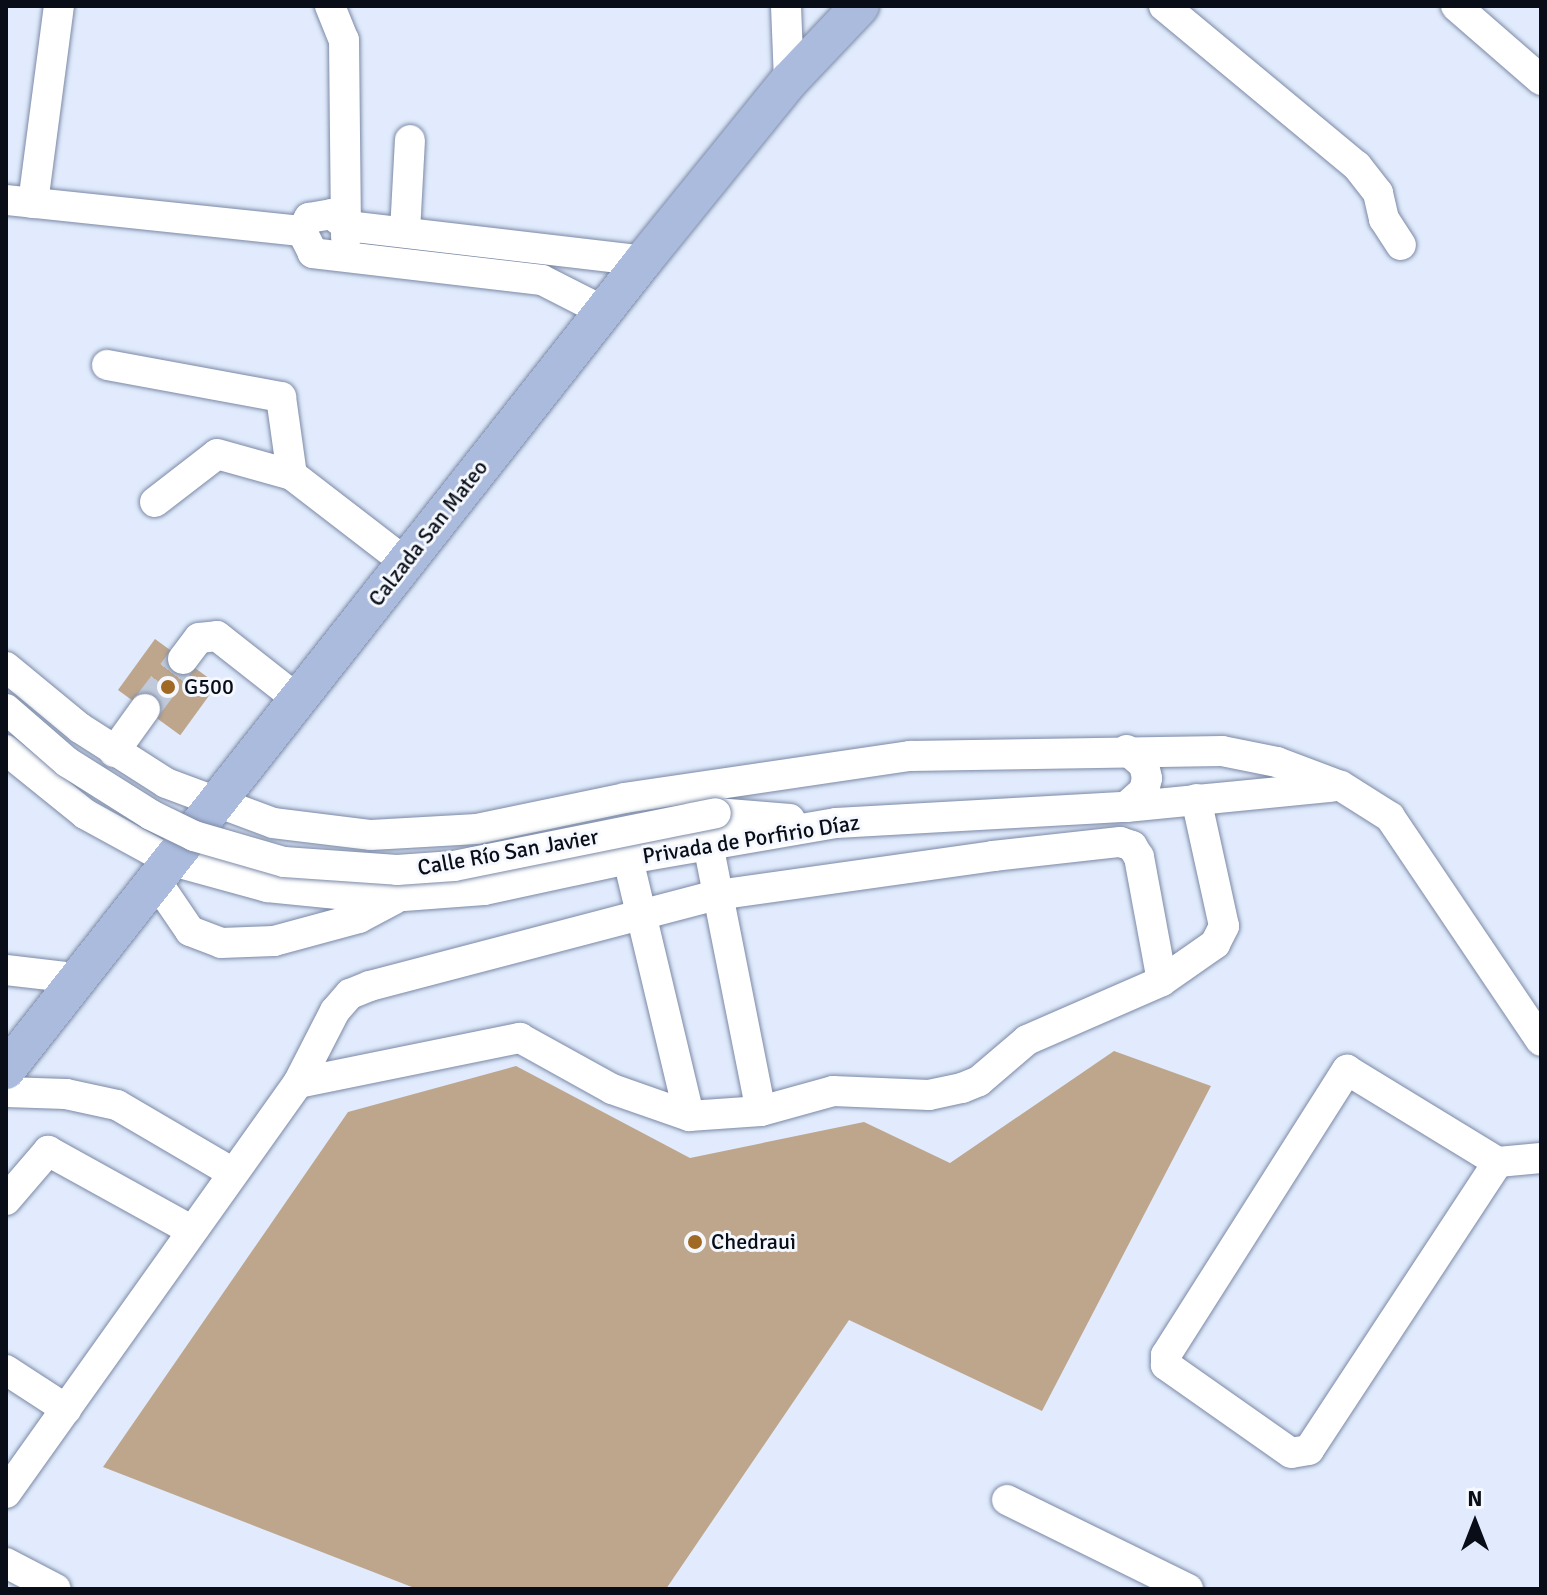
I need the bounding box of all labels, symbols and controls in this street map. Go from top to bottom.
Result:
street label: Calzada San Mateo [363,455,493,611]
place label: G500 [184,674,234,700]
marker: G500 [159,678,177,696]
street label: Privada de Porfirio Díaz [641,809,861,869]
street label: Calle Río San Javier [416,823,600,881]
place label: Chedraui [711,1229,796,1255]
marker: Chedraui [686,1233,704,1251]
north arrow [1435,1483,1515,1563]
text: N [1467,1485,1483,1512]

